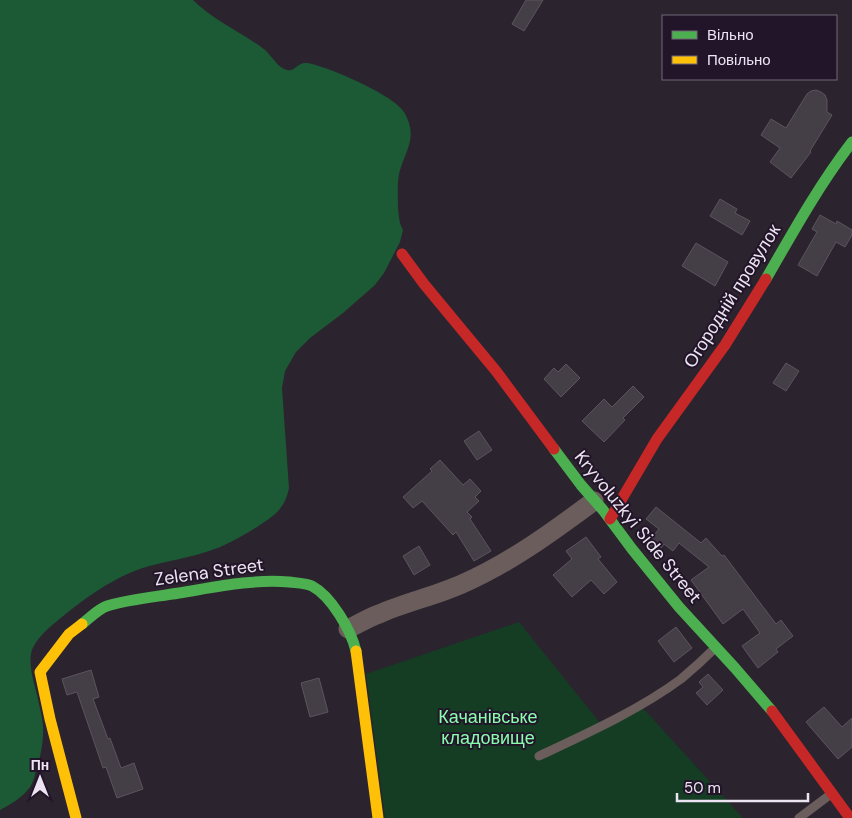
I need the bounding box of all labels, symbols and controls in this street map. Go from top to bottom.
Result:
legend [662,15,837,80]
text: Вільно [707,25,754,45]
text: Повільно [707,50,771,70]
street label: Огородній провулок [678,219,786,372]
street label: Kryvoluzkyi Side Street [569,446,707,608]
street label: Zelena Street [153,552,265,592]
park label: Качанівське кладовище [438,705,538,750]
north arrow [15,753,65,803]
text: Пн [31,756,49,774]
scale bar [677,770,808,802]
text: 50 m [684,778,721,798]

